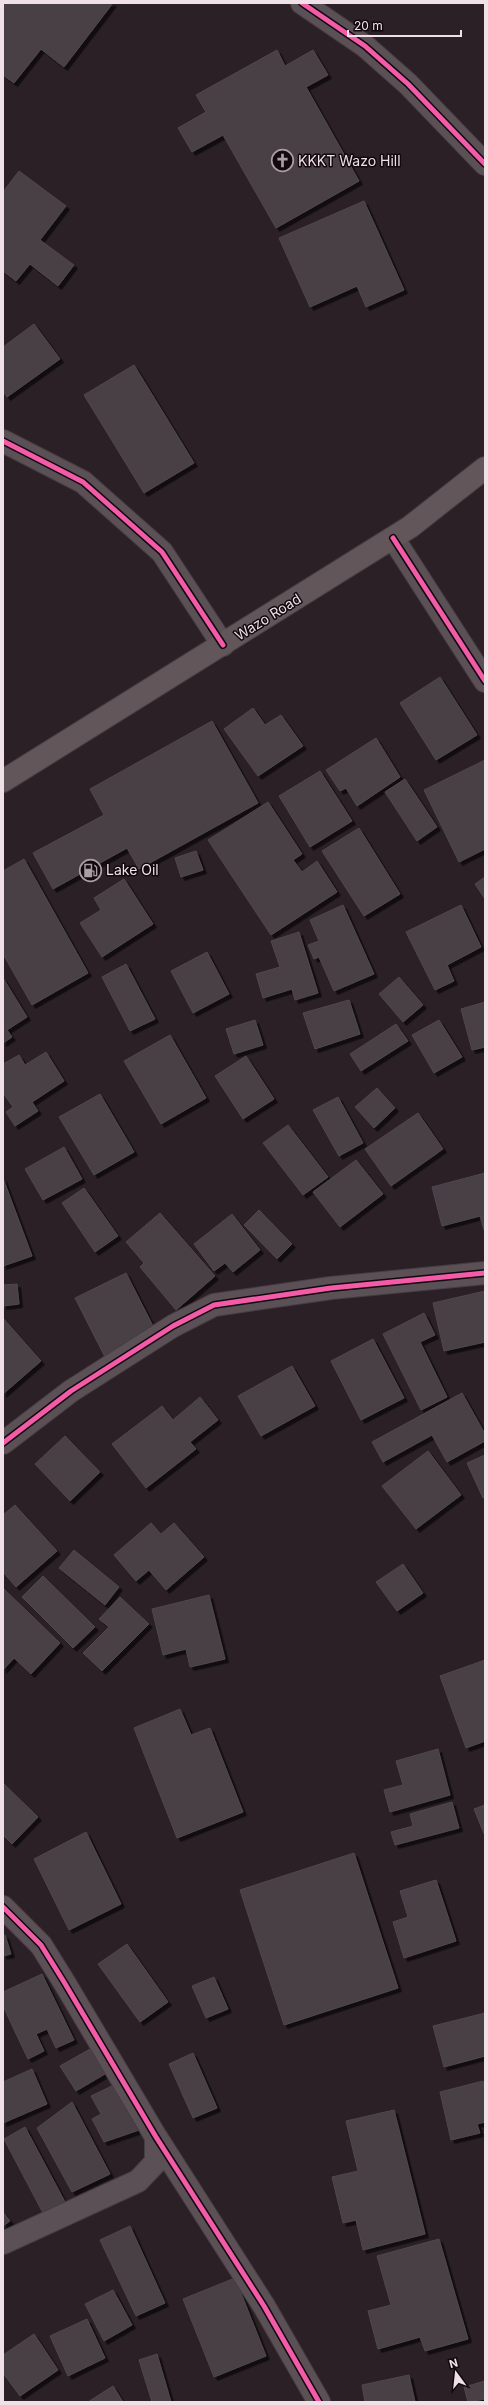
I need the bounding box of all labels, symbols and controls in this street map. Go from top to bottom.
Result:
scale bar [348,12,461,38]
text: 20 m [354,18,383,33]
church icon: KKKT Wazo Hill [270,148,296,174]
place label: KKKT Wazo Hill [298,152,401,169]
street label: Wazo Road [232,590,304,644]
fuel station icon: Lake Oil [77,857,103,883]
place label: Lake Oil [106,861,159,878]
north arrow [436,2353,476,2393]
text: N [448,2355,459,2371]

